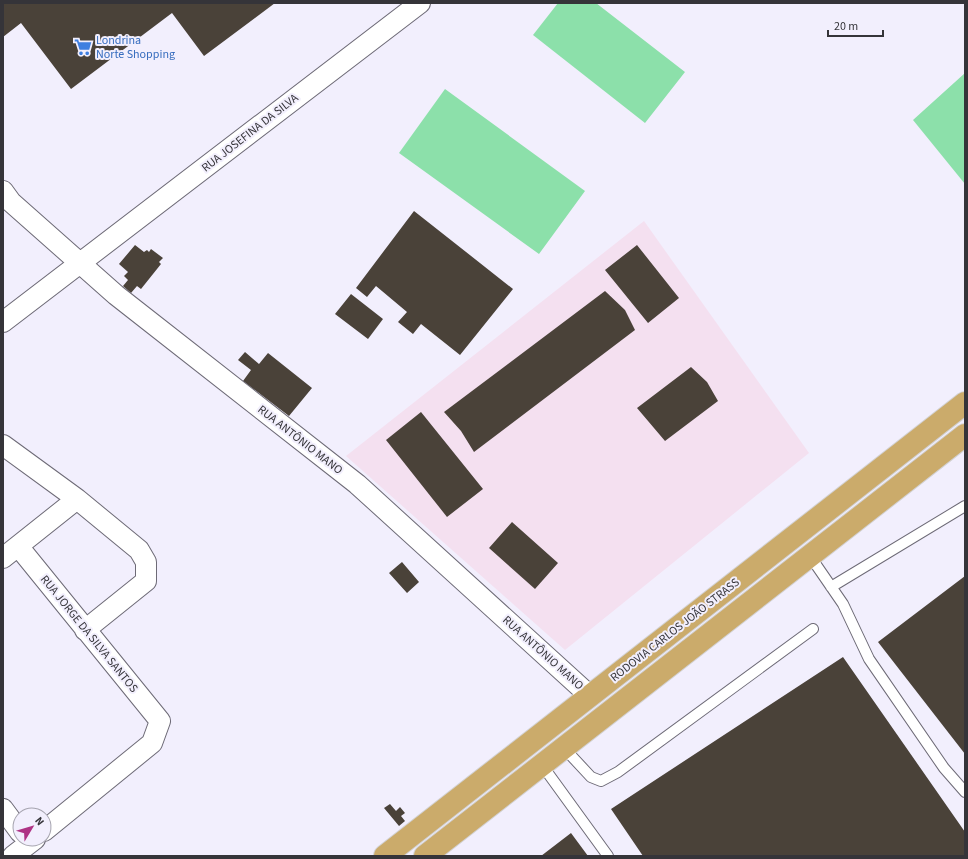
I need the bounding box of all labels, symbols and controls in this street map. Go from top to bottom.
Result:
scale bar [828,12,883,38]
text: 20 m [834,18,858,35]
place label: Londrina Norte Shopping [96,32,175,63]
supermarket icon: Londrina Norte Shopping [73,37,93,57]
street label: RUA JOSEFINA DA SILVA [198,89,302,176]
street label: RUA ANTÔNIO MANO [254,401,346,479]
street label: RUA JORGE DA SILVA SANTOS [36,572,142,696]
street label: RODOVIA CARLOS JOÃO STRASS [607,574,743,686]
street label: RUA ANTÔNIO MANO [499,612,587,694]
north arrow [12,807,52,847]
text: N [31,814,48,829]

